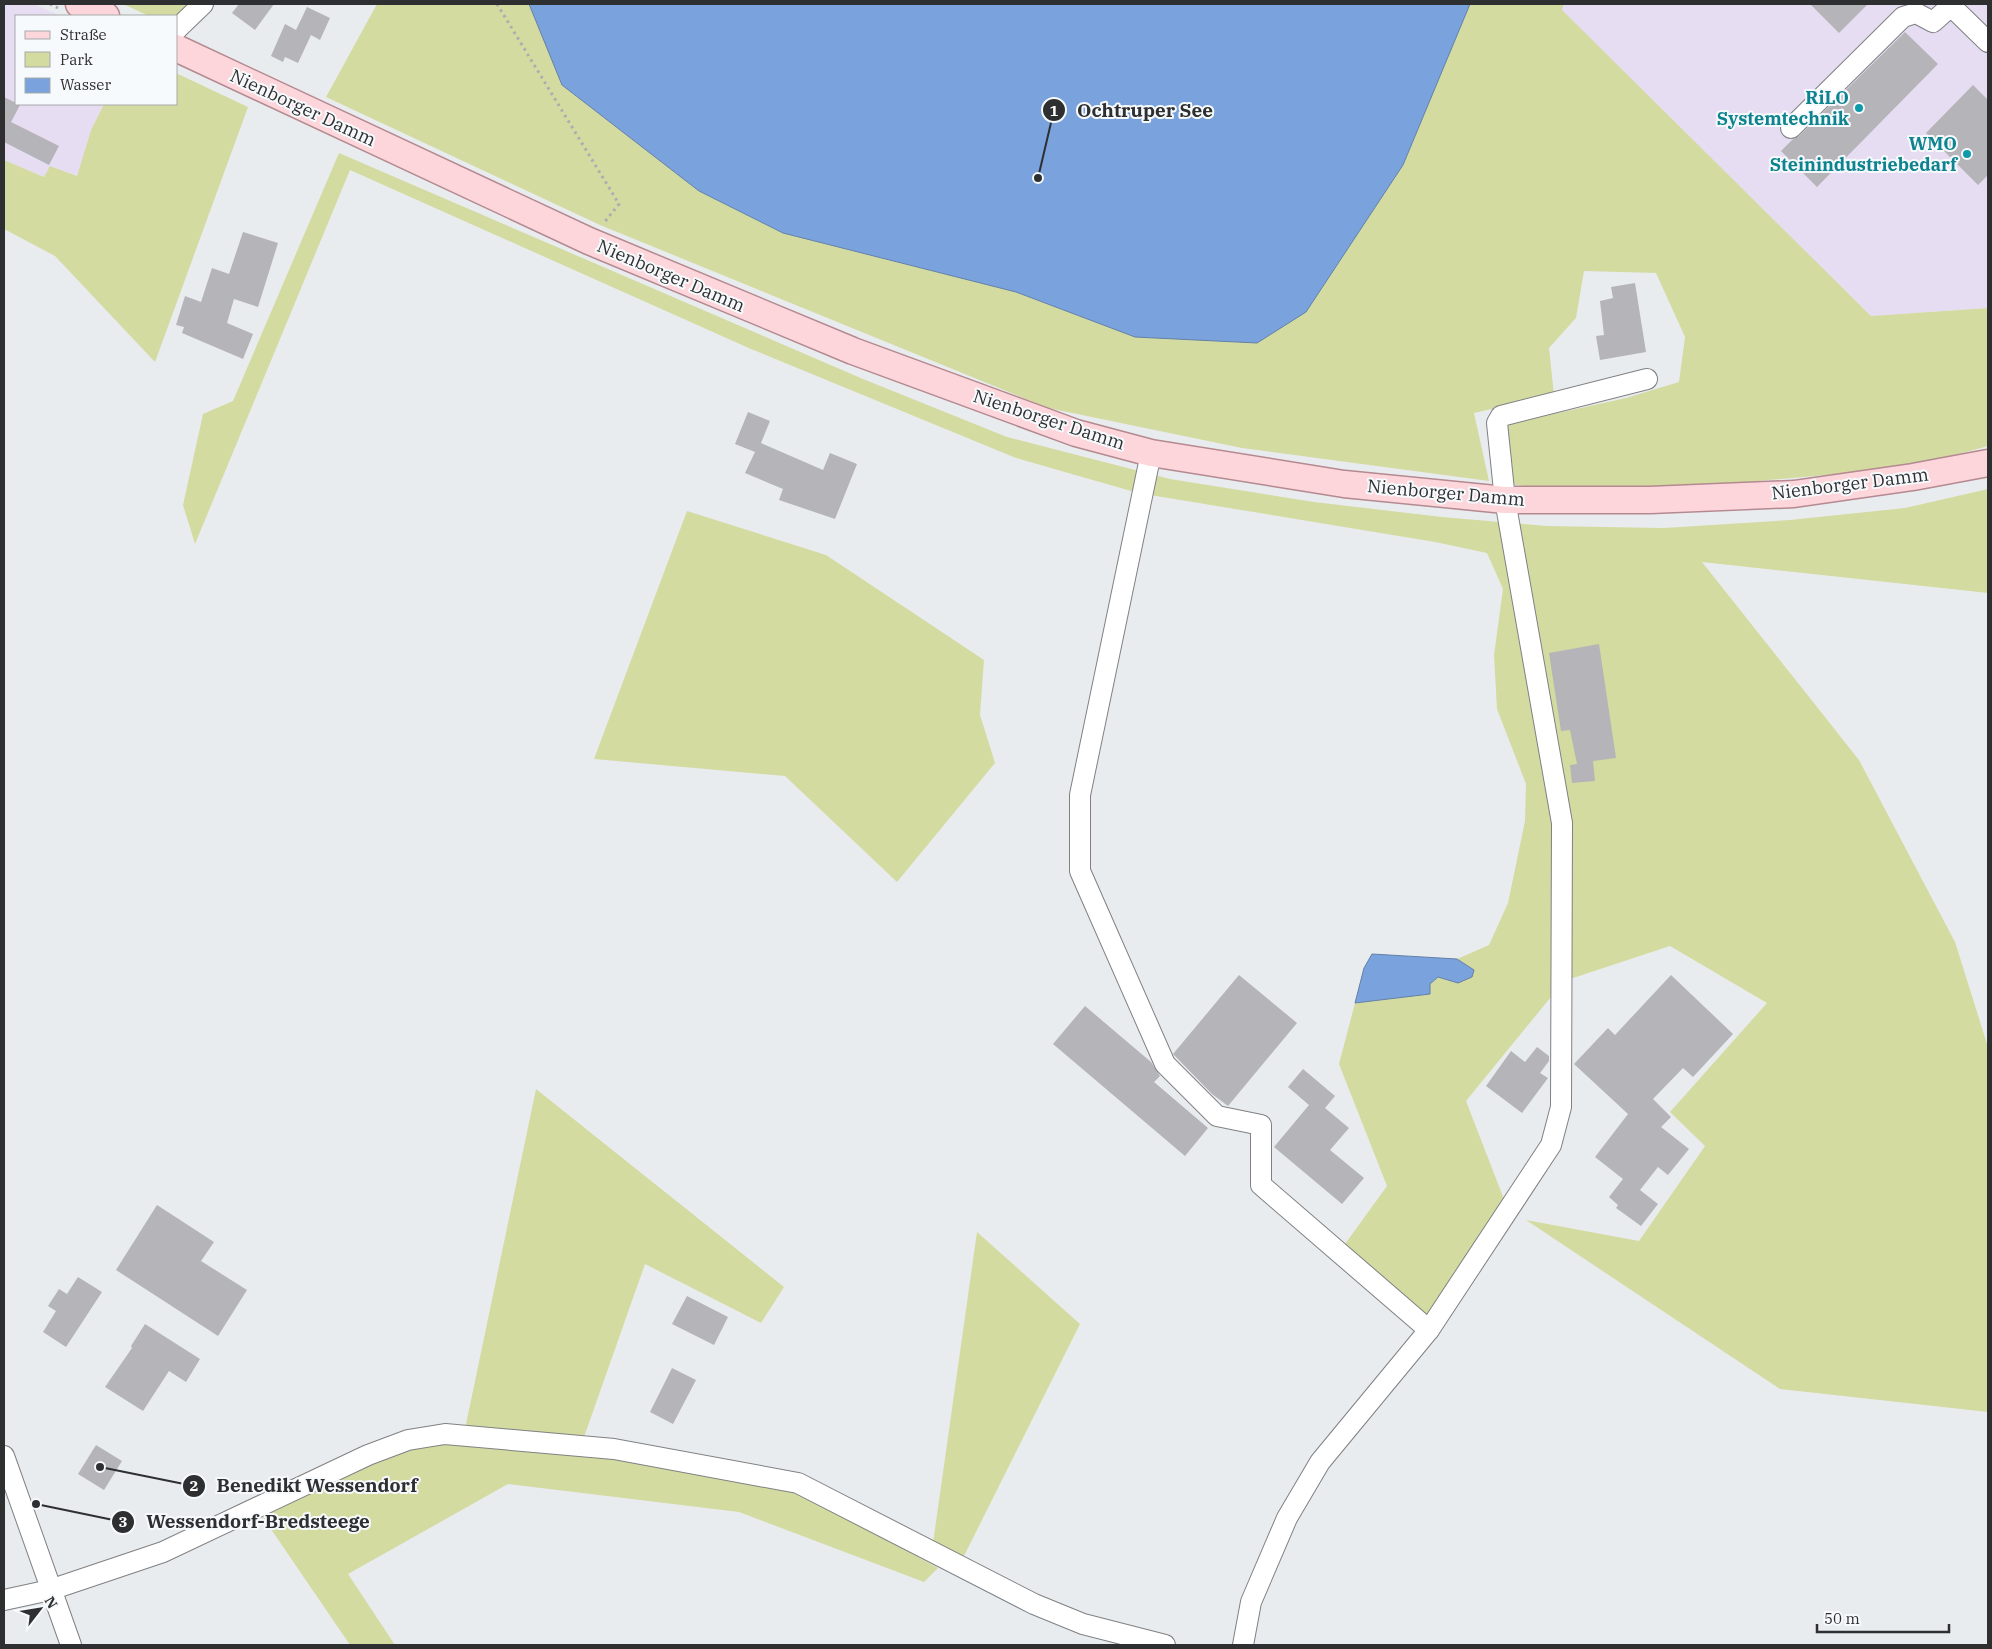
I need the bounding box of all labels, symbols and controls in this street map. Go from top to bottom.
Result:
legend [15,15,178,105]
text: Straße [60,25,107,44]
text: Park [60,50,93,69]
street label: Nienborger Damm [227,64,380,151]
text: Wasser [60,75,111,94]
place label: RiLO Systemtechnik [1717,86,1850,130]
callout: Ochtruper See [1042,93,1223,127]
text: Ochtruper See [1077,98,1213,122]
text: 1 [1049,101,1059,120]
marker: RiLO Systemtechnik [1853,102,1865,114]
place label: WMO Steinindustriebedarf [1770,132,1959,176]
marker: WMO Steinindustriebedarf [1961,148,1973,160]
street label: Nienborger Damm [594,234,749,317]
street label: Nienborger Damm [970,384,1128,455]
street label: Nienborger Damm [1770,462,1930,505]
street label: Nienborger Damm [1366,474,1526,511]
callout: Benedikt Wessendorf [181,1469,427,1503]
text: Benedikt Wessendorf [217,1473,419,1497]
text: 2 [189,1476,199,1495]
callout: Wessendorf-Bredsteege [111,1505,380,1539]
text: Wessendorf-Bredsteege [146,1509,370,1533]
text: 3 [118,1512,128,1531]
north arrow [15,1584,65,1634]
text: N [41,1593,62,1612]
scale bar [1817,1602,1950,1634]
text: 50 m [1824,1609,1860,1628]

